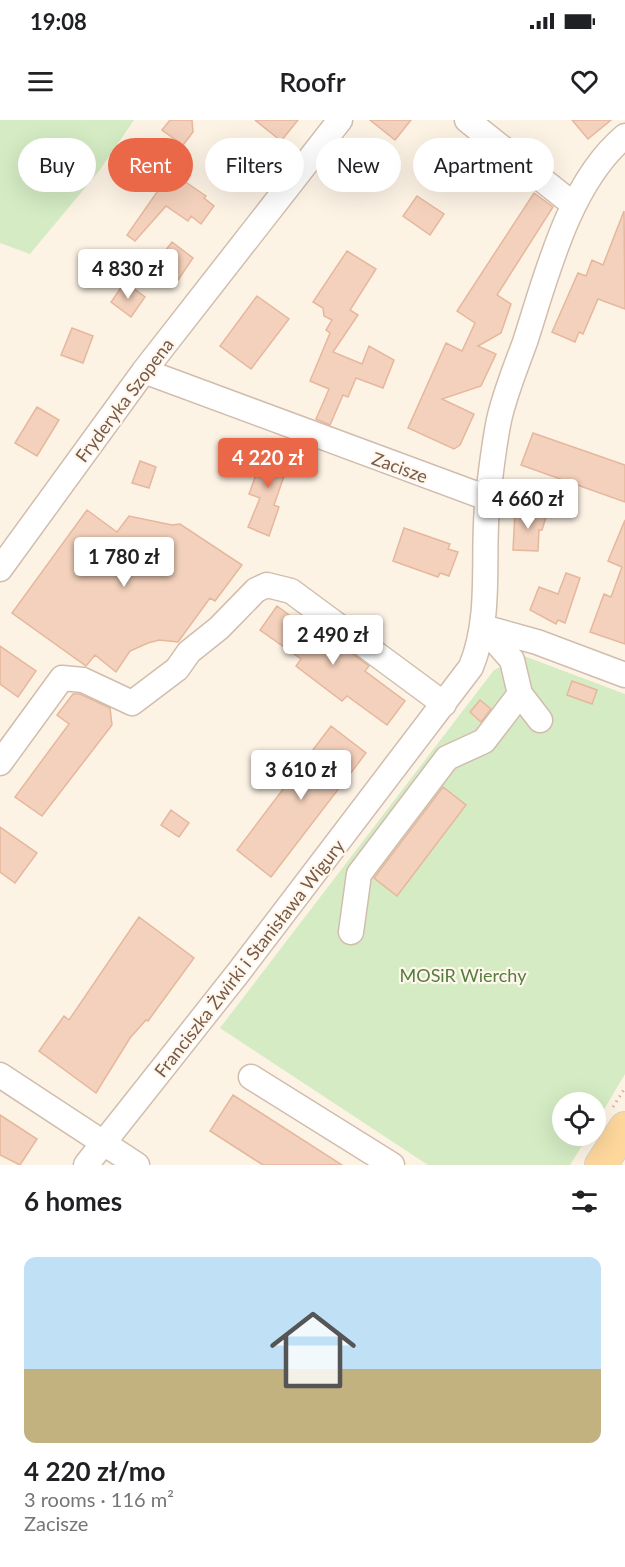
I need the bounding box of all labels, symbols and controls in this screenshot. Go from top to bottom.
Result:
text: 19:08 [30,8,87,35]
icon: menu [24,65,57,98]
text: Roofr [279,65,346,98]
icon: heart [568,65,601,98]
chip: Buy [18,138,96,192]
chip: Rent [108,138,193,192]
chip: Filters [205,138,304,192]
chip: New [316,138,401,192]
chip: Apartment [413,138,554,192]
pin: 4 830 zł [66,249,190,300]
text: 4 830 zł [92,256,164,280]
street label: Fryderyka Szopena [70,334,178,466]
pin: 4 220 zł [206,438,330,489]
text: 4 220 zł [232,445,304,469]
street label: Zacisze [369,447,431,487]
pin: 4 660 zł [466,479,590,530]
text: 4 660 zł [492,486,564,510]
pin: 1 780 zł [62,537,186,588]
text: 1 780 zł [88,544,160,568]
pin: 2 490 zł [271,615,395,666]
text: 2 490 zł [297,622,369,646]
pin: 3 610 zł [239,750,363,801]
text: 3 610 zł [265,757,337,781]
street label: Franciszka Żwirki i Stanisława Wigury [149,834,349,1081]
park label: MOSiR Wierchy [400,964,527,986]
map controls [552,1092,606,1146]
button: locate [552,1092,606,1146]
text: 6 homes [24,1185,122,1217]
icon: filters [568,1185,601,1218]
icon: home [259,1296,367,1404]
text: 4 220 zł/mo [24,1455,166,1487]
text: 3 rooms · 116 m² [24,1487,174,1511]
text: Zacisze [24,1511,88,1535]

